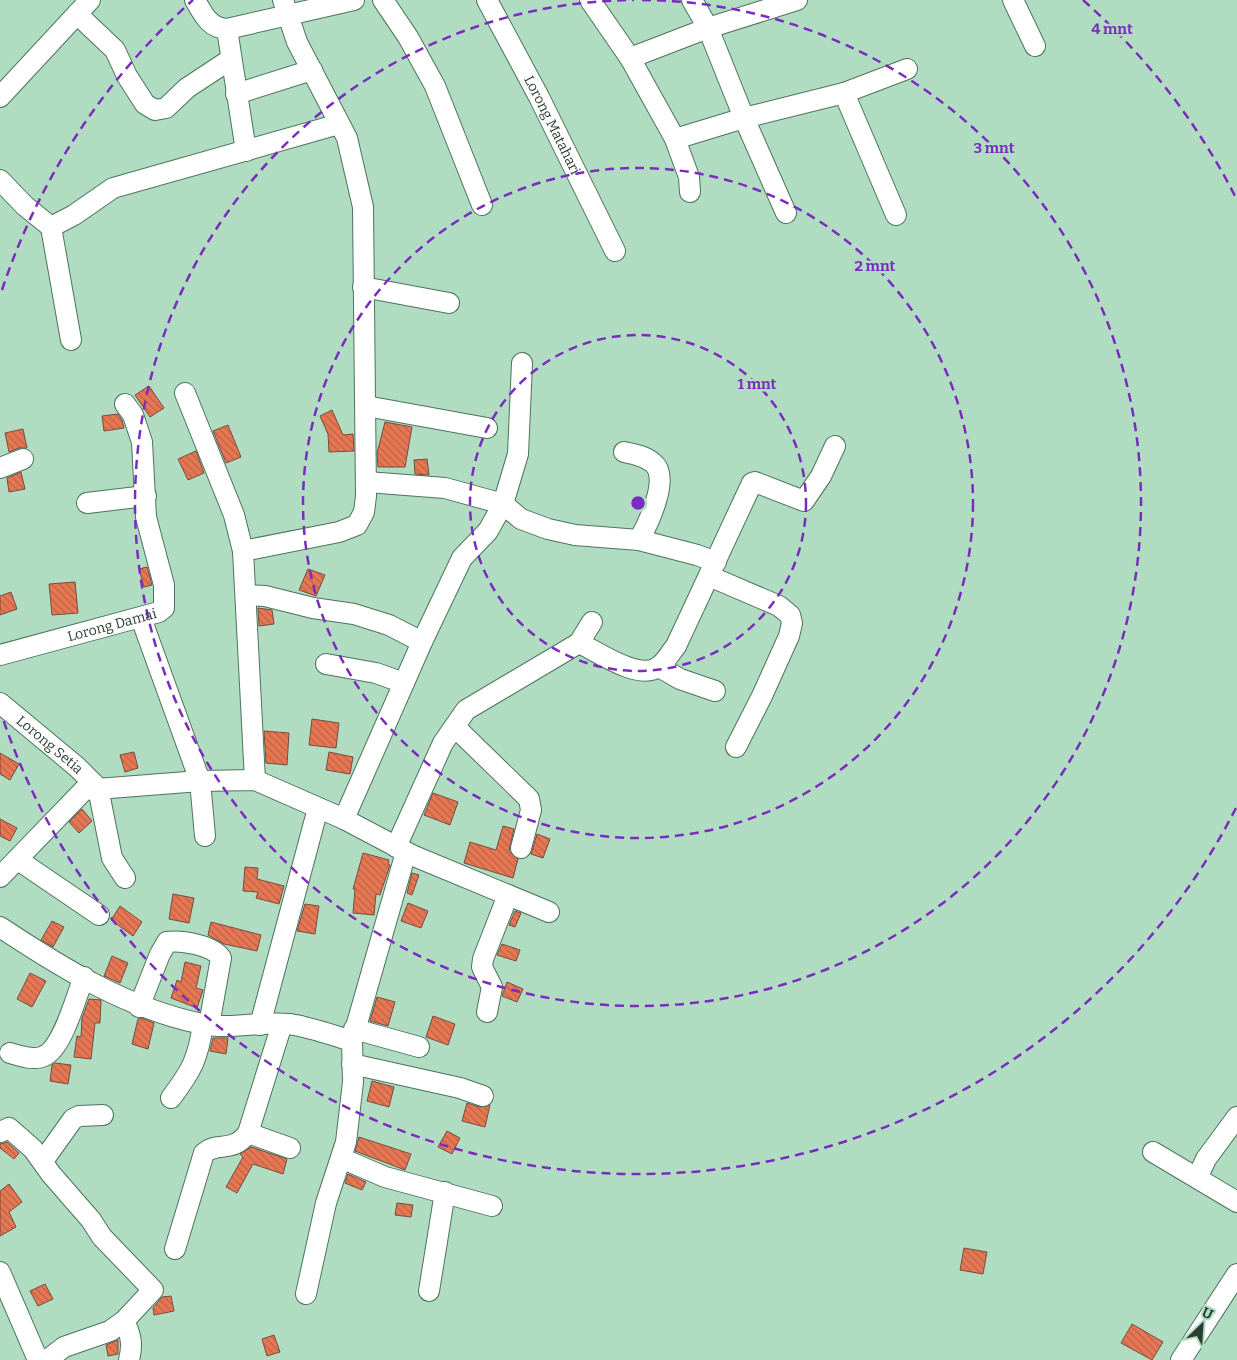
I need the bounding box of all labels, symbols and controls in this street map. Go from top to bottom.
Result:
text: 4 mnt [1091,20,1133,38]
street label: Lorong Matahari [521,73,584,177]
text: 3 mnt [973,139,1015,157]
text: 2 mnt [854,257,896,275]
text: 1 mnt [737,375,777,393]
centre of rings [629,494,647,512]
street label: Lorong Damai [65,605,158,645]
street label: Lorong Setia [13,712,87,777]
north arrow [1177,1300,1227,1350]
text: U [1199,1304,1216,1324]

